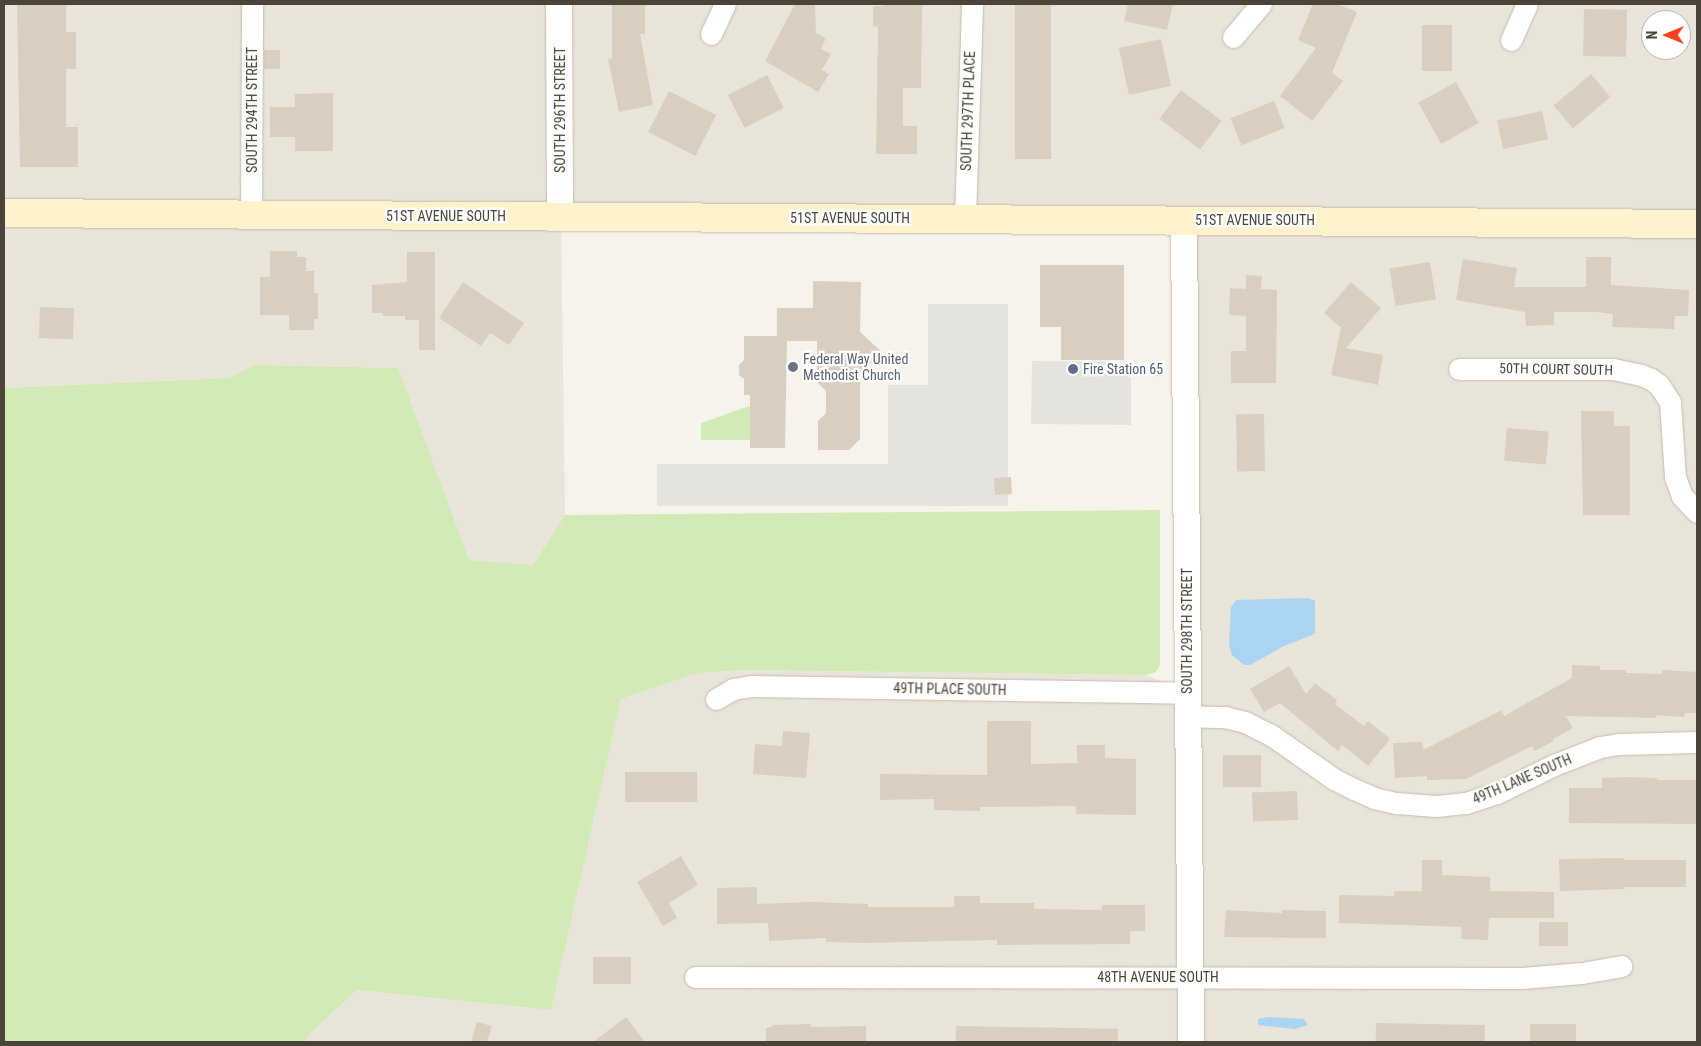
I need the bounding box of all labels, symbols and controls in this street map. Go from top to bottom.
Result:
north arrow [1641,10,1691,60]
text: N [1644,31,1660,39]
street label: SOUTH 294TH STREET [244,47,260,173]
street label: SOUTH 296TH STREET [552,47,568,173]
street label: SOUTH 297TH PLACE [958,51,978,171]
street label: 51ST AVENUE SOUTH [386,208,506,224]
street label: 51ST AVENUE SOUTH [790,210,910,226]
street label: 51ST AVENUE SOUTH [1195,212,1315,228]
place label: Federal Way United Methodist Church [803,351,908,384]
street label: 50TH COURT SOUTH [1499,360,1613,378]
marker: Federal Way United Methodist Church [787,361,799,373]
place label: Fire Station 65 [1083,361,1163,377]
marker: Fire Station 65 [1067,363,1079,375]
street label: SOUTH 298TH STREET [1179,568,1195,694]
street label: 49TH PLACE SOUTH [893,680,1007,698]
street label: 49TH LANE SOUTH [1470,751,1574,807]
street label: 48TH AVENUE SOUTH [1097,969,1219,985]

